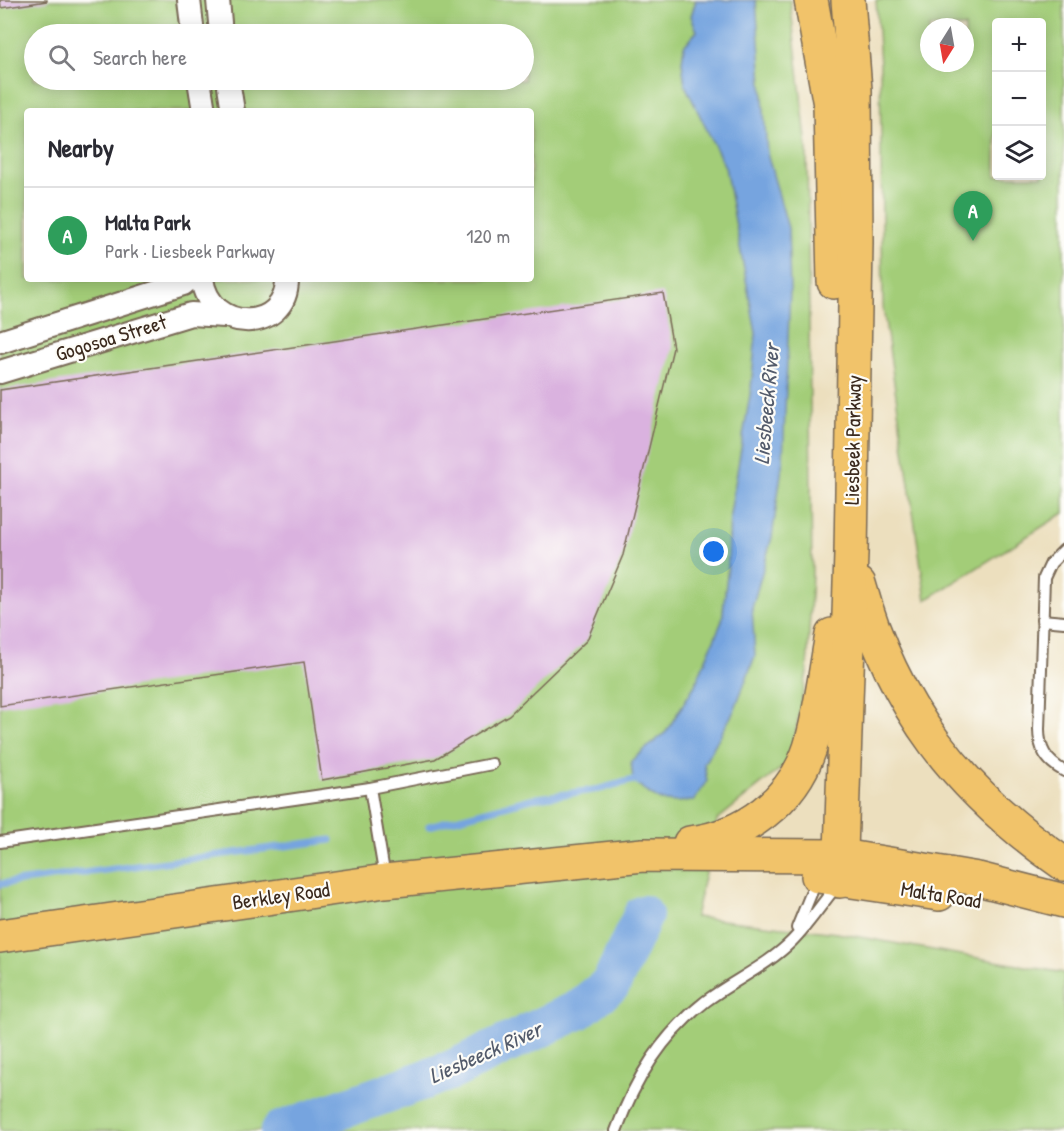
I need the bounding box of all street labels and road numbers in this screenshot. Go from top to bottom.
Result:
street label: Gogosoa Street [52,307,171,368]
street label: Liesbeek Parkway [837,375,868,505]
street label: Berkley Road [230,874,331,917]
street label: Malta Road [899,874,983,915]

